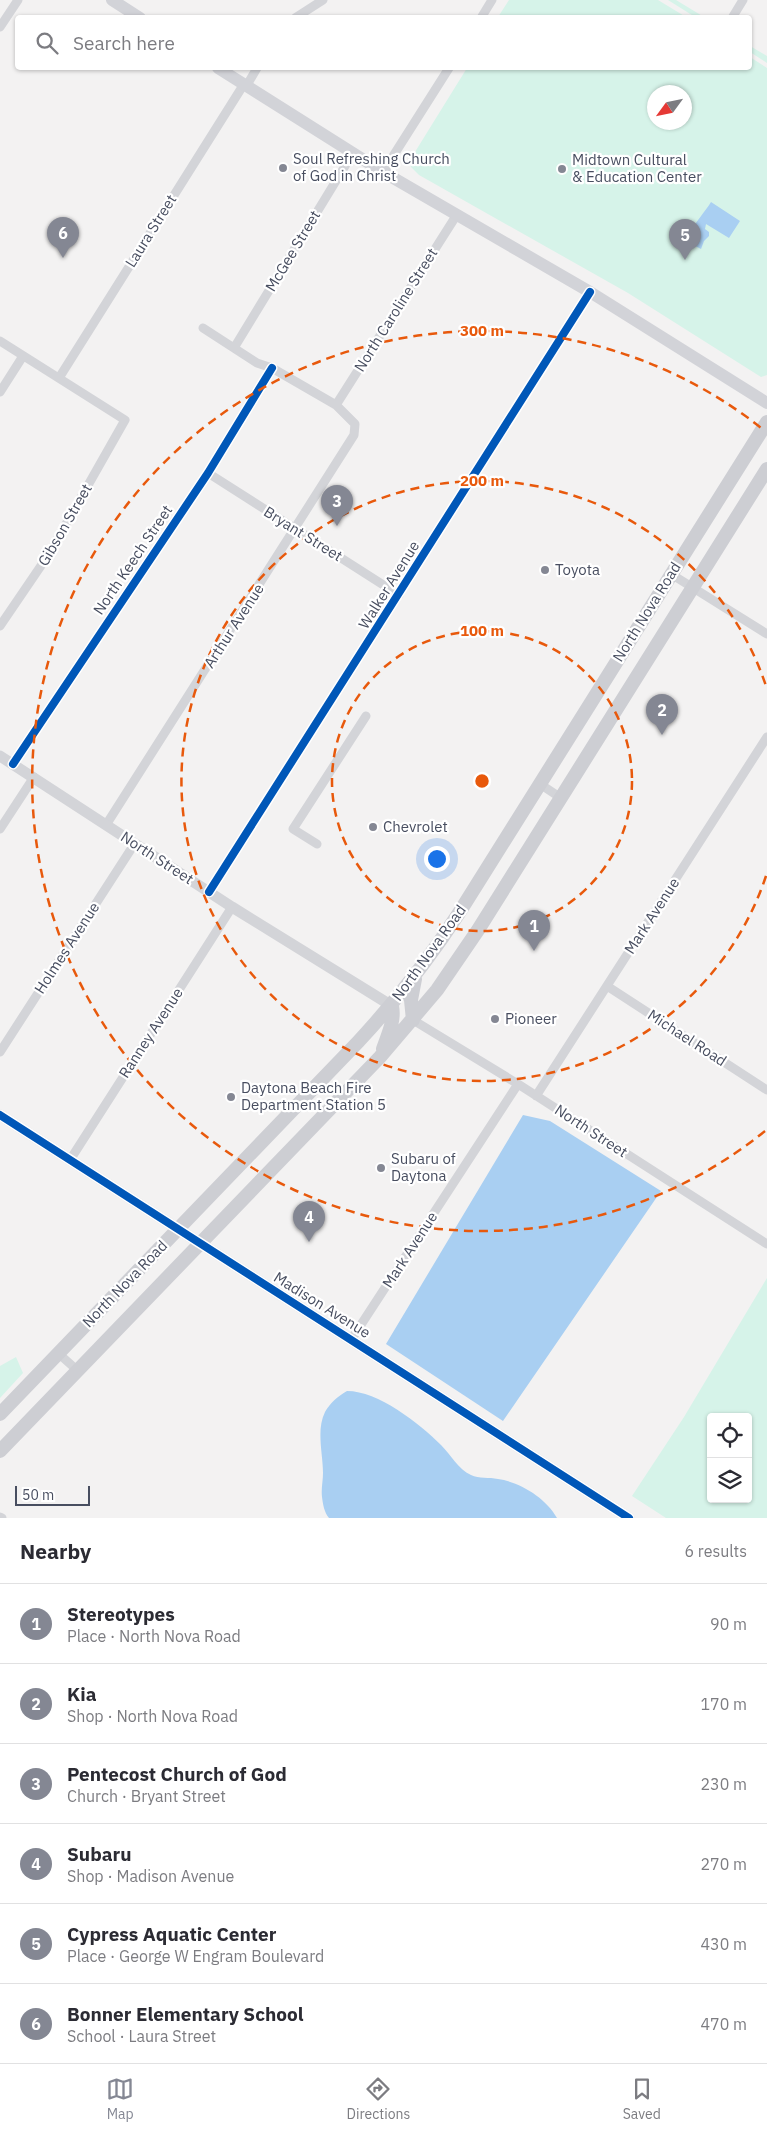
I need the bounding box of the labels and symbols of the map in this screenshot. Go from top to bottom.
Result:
north arrow [647,85,692,130]
place label: Soul Refreshing Church of God in Christ [293,149,450,185]
place label: Midtown Cultural & Education Center [572,150,702,186]
marker: Soul Refreshing Church of God in Christ [277,162,289,174]
marker: Midtown Cultural & Education Center [556,163,568,175]
street label: Laura Street [121,191,180,271]
street label: McGee Street [261,207,324,295]
pin: 6 [47,217,79,258]
pin: 5 [669,219,701,260]
street label: North Caroline Street [350,244,441,375]
text: 300 m [460,321,504,340]
text: 200 m [460,471,504,490]
street label: Gibson Street [33,480,96,569]
pin: 3 [321,485,353,526]
street label: North Keech Street [89,501,176,618]
street label: Bryant Street [260,502,346,565]
street label: Walker Avenue [354,537,423,632]
street label: North Nova Road [608,558,685,665]
place label: Toyota [555,560,600,579]
marker: Toyota [539,564,551,576]
street label: Arthur Avenue [199,580,268,671]
text: 100 m [460,621,504,640]
pin: 2 [646,694,678,735]
centre of rings [473,772,491,790]
place label: Chevrolet [383,817,448,836]
marker: Chevrolet [367,821,379,833]
street label: North Street [117,827,197,888]
your location [424,846,450,872]
street label: Mark Avenue [620,874,683,957]
street label: Holmes Avenue [30,898,103,997]
street label: North Nova Road [387,901,470,1004]
pin: 1 [518,910,550,951]
street label: Ranney Avenue [114,984,187,1081]
street label: Michael Road [644,1005,730,1070]
place label: Pioneer [505,1009,557,1028]
marker: Pioneer [489,1013,501,1025]
place label: Daytona Beach Fire Department Station 5 [241,1078,386,1114]
marker: Daytona Beach Fire Department Station 5 [225,1091,237,1103]
street label: North Street [551,1100,631,1161]
place label: Subaru of Daytona [391,1149,456,1185]
marker: Subaru of Daytona [375,1162,387,1174]
pin: 4 [293,1201,325,1242]
street label: Mark Avenue [378,1208,441,1291]
street label: North Nova Road [78,1236,171,1331]
street label: Madison Avenue [270,1267,374,1342]
scale bar [15,1483,90,1506]

